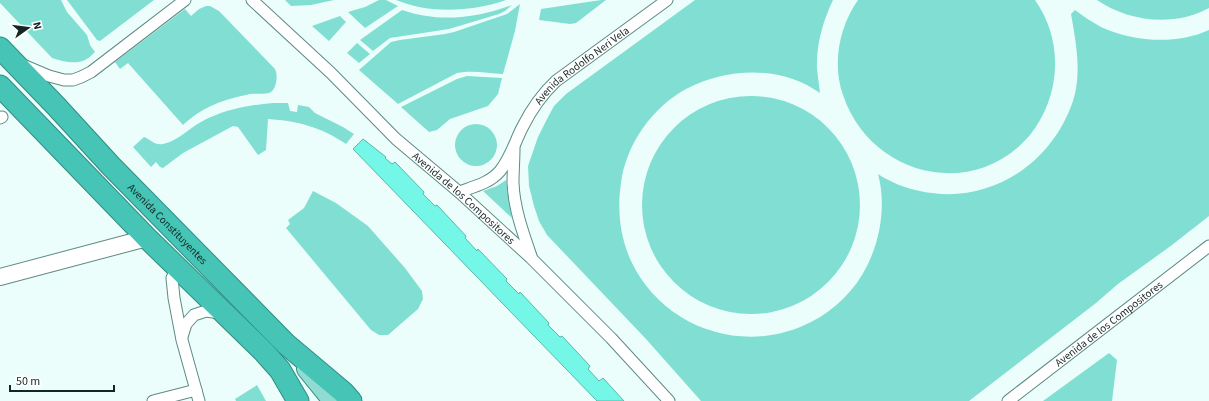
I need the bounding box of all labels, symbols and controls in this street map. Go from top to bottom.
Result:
north arrow [8,8,48,48]
text: N [29,20,45,31]
street label: Avenida Rodolfo Neri Vela [531,23,632,108]
street label: Avenida de los Compositores [409,148,519,248]
street label: Avenida Constituyentes [125,180,211,268]
street label: Avenida de los Compositores [1052,277,1166,370]
scale bar [10,367,114,393]
text: 50 m [16,373,40,390]

